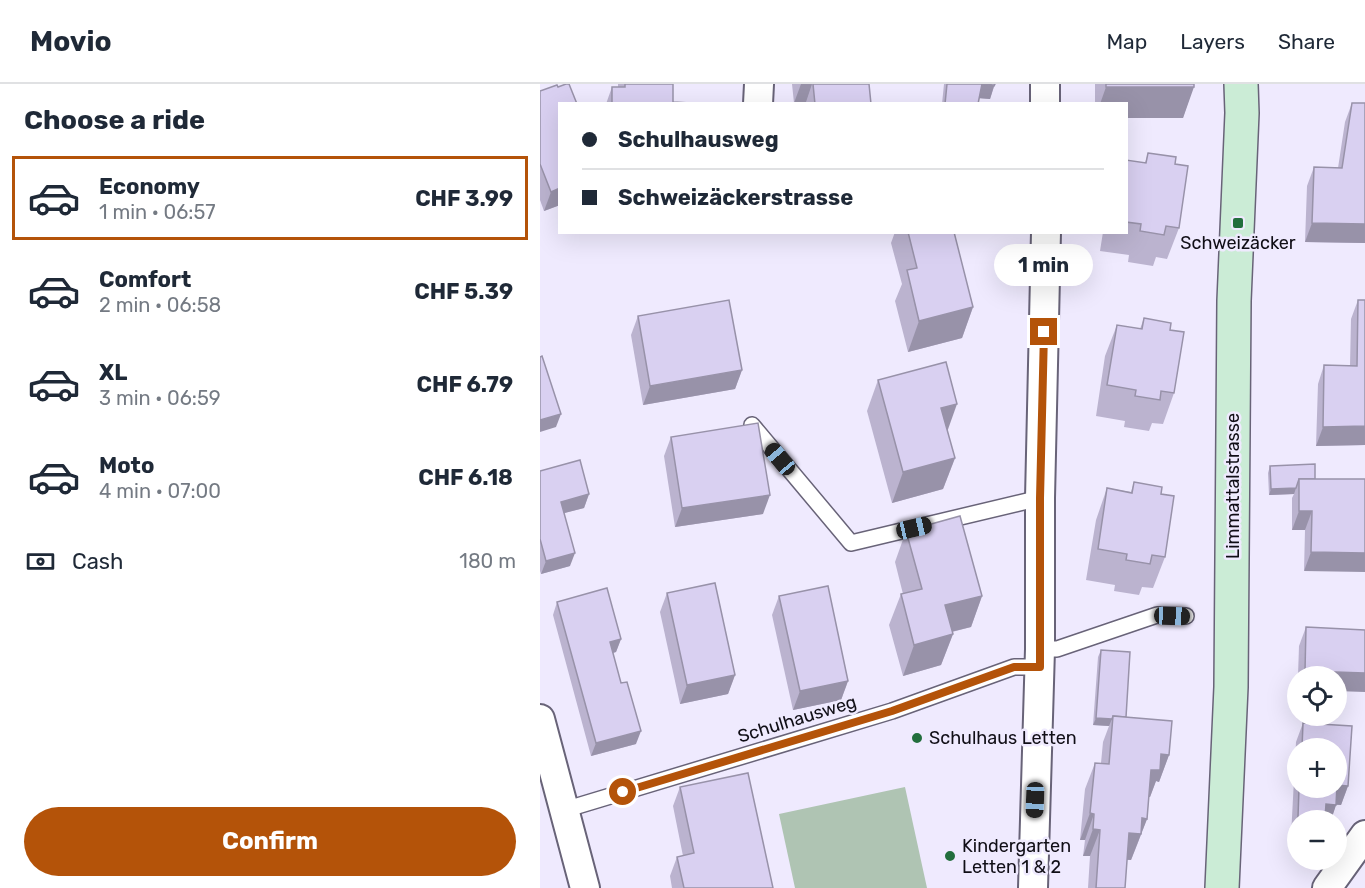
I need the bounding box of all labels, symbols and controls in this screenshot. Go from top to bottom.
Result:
text: Movio [30,25,112,58]
text: Map [1106,29,1147,54]
text: Layers [1180,29,1245,54]
text: Share [1278,29,1335,54]
text: Choose a ride [24,104,205,136]
text: Schulhausweg [618,126,779,153]
icon: car [27,171,81,225]
text: Economy [99,173,200,200]
text: Schweizäckerstrasse [618,184,853,211]
text: CHF 3.99 [415,185,513,212]
text: 1 min · 06:57 [99,200,216,224]
marker: Schweizäcker [1231,216,1245,230]
place label: Schweizäcker [1180,232,1296,254]
callout: 1 min [994,245,1094,287]
text: 1 min [1018,253,1069,277]
icon: car [27,264,81,318]
text: Comfort [99,266,191,293]
text: CHF 5.39 [414,278,513,305]
text: 2 min · 06:58 [99,293,221,317]
route end [1030,318,1057,345]
icon: car [27,357,81,411]
text: XL [99,359,127,386]
text: CHF 6.79 [417,371,513,398]
text: 3 min · 06:59 [99,386,221,410]
street label: Limmattalstrasse [1222,413,1244,559]
car [762,439,798,479]
icon: car [27,450,81,504]
text: Moto [99,452,154,479]
text: CHF 6.18 [418,464,513,491]
text: 4 min · 07:00 [99,479,221,503]
car [894,515,934,541]
icon: cash [24,545,57,578]
text: Cash [72,548,123,575]
text: 180 m [459,549,516,573]
car [1154,606,1190,626]
map controls [1287,666,1347,870]
button: locate [1287,666,1347,726]
street label: Schulhausweg [735,691,859,747]
place label: Schulhaus Letten [929,727,1077,749]
marker: Schulhaus Letten [910,731,924,745]
button: + [1287,738,1347,798]
route start [609,778,636,805]
car [1025,782,1045,818]
button: Confirm [24,807,516,876]
button: − [1287,810,1347,870]
place label: Kindergarten Letten 1 & 2 [962,835,1071,878]
marker: Kindergarten Letten 1 & 2 [943,849,957,863]

